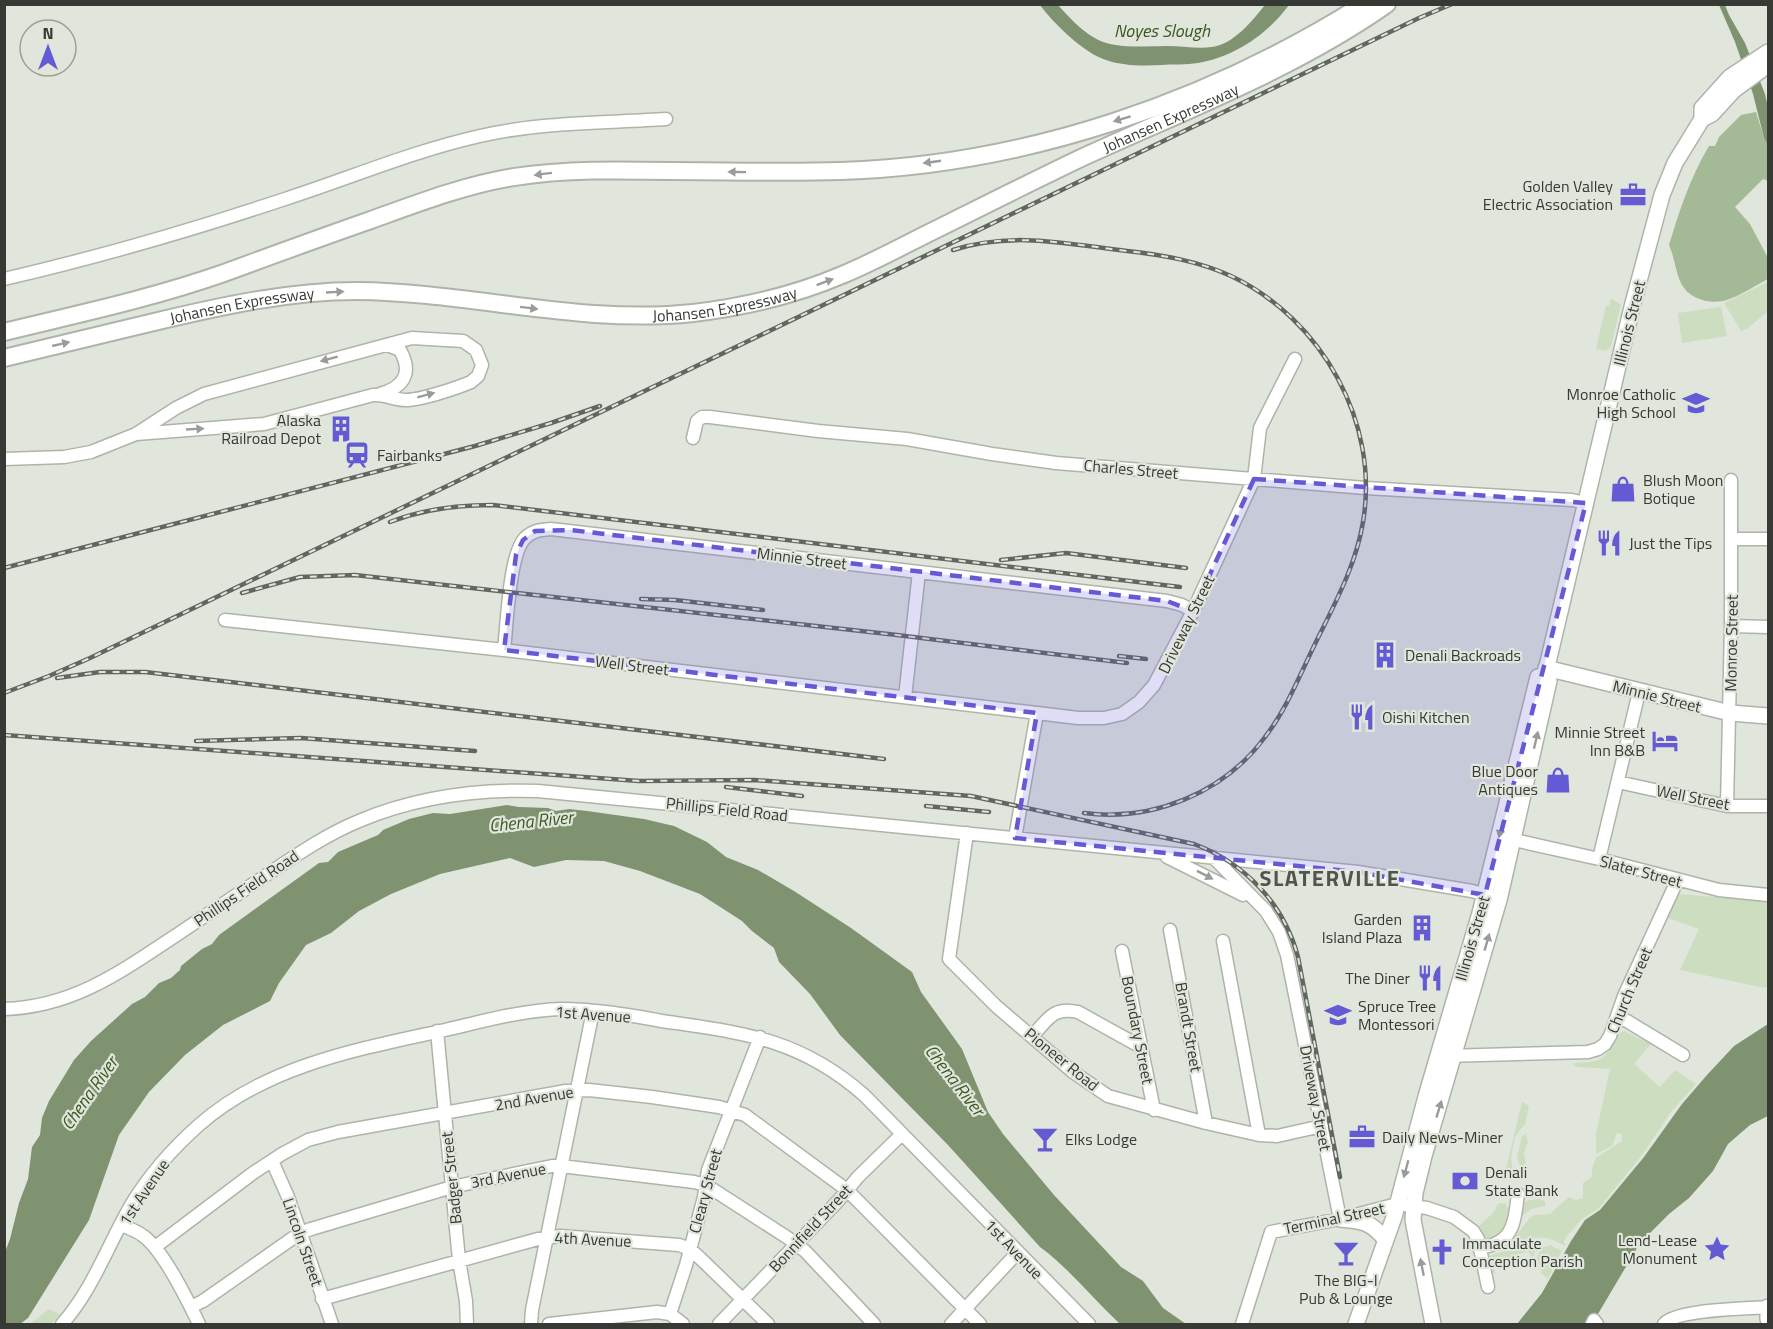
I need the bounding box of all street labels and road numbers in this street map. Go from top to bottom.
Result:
street label: Johansen Expressway [1099,77,1243,159]
street label: Illinois Street [1607,277,1651,368]
street label: Johansen Expressway [652,280,800,328]
street label: Johansen Expressway [167,281,316,330]
street label: Charles Street [1083,453,1180,485]
street label: Minnie Street [756,541,849,575]
street label: Driveway Street [1152,570,1221,678]
street label: Monroe Street [1718,594,1744,692]
street label: Well Street [594,649,671,681]
street label: Minnie Street [1610,673,1704,719]
street label: Well Street [1654,778,1732,816]
street label: Phillips Field Road [665,791,789,827]
street label: Phillips Field Road [189,844,303,932]
street label: Slater Street [1597,848,1685,894]
street label: Illinois Street [1448,892,1496,983]
street label: Church Street [1600,943,1658,1037]
street label: Boundary Street [1116,974,1160,1087]
street label: Brandt Street [1169,980,1209,1074]
street label: 1st Avenue [554,999,632,1029]
street label: Pioneer Road [1020,1021,1104,1097]
street label: Driveway Street [1294,1043,1338,1153]
street label: 2nd Avenue [493,1079,575,1117]
street label: Badger Street [434,1130,468,1225]
street label: Cleary Street [682,1146,728,1236]
street label: 1st Avenue [113,1154,175,1230]
street label: 3rd Avenue [468,1156,548,1194]
street label: Bonnifield Street [763,1178,857,1277]
street label: Lincoln Street [277,1195,329,1290]
street label: Terminal Street [1281,1196,1387,1240]
street label: 1st Avenue [979,1213,1049,1285]
street label: 4th Avenue [554,1225,632,1253]

